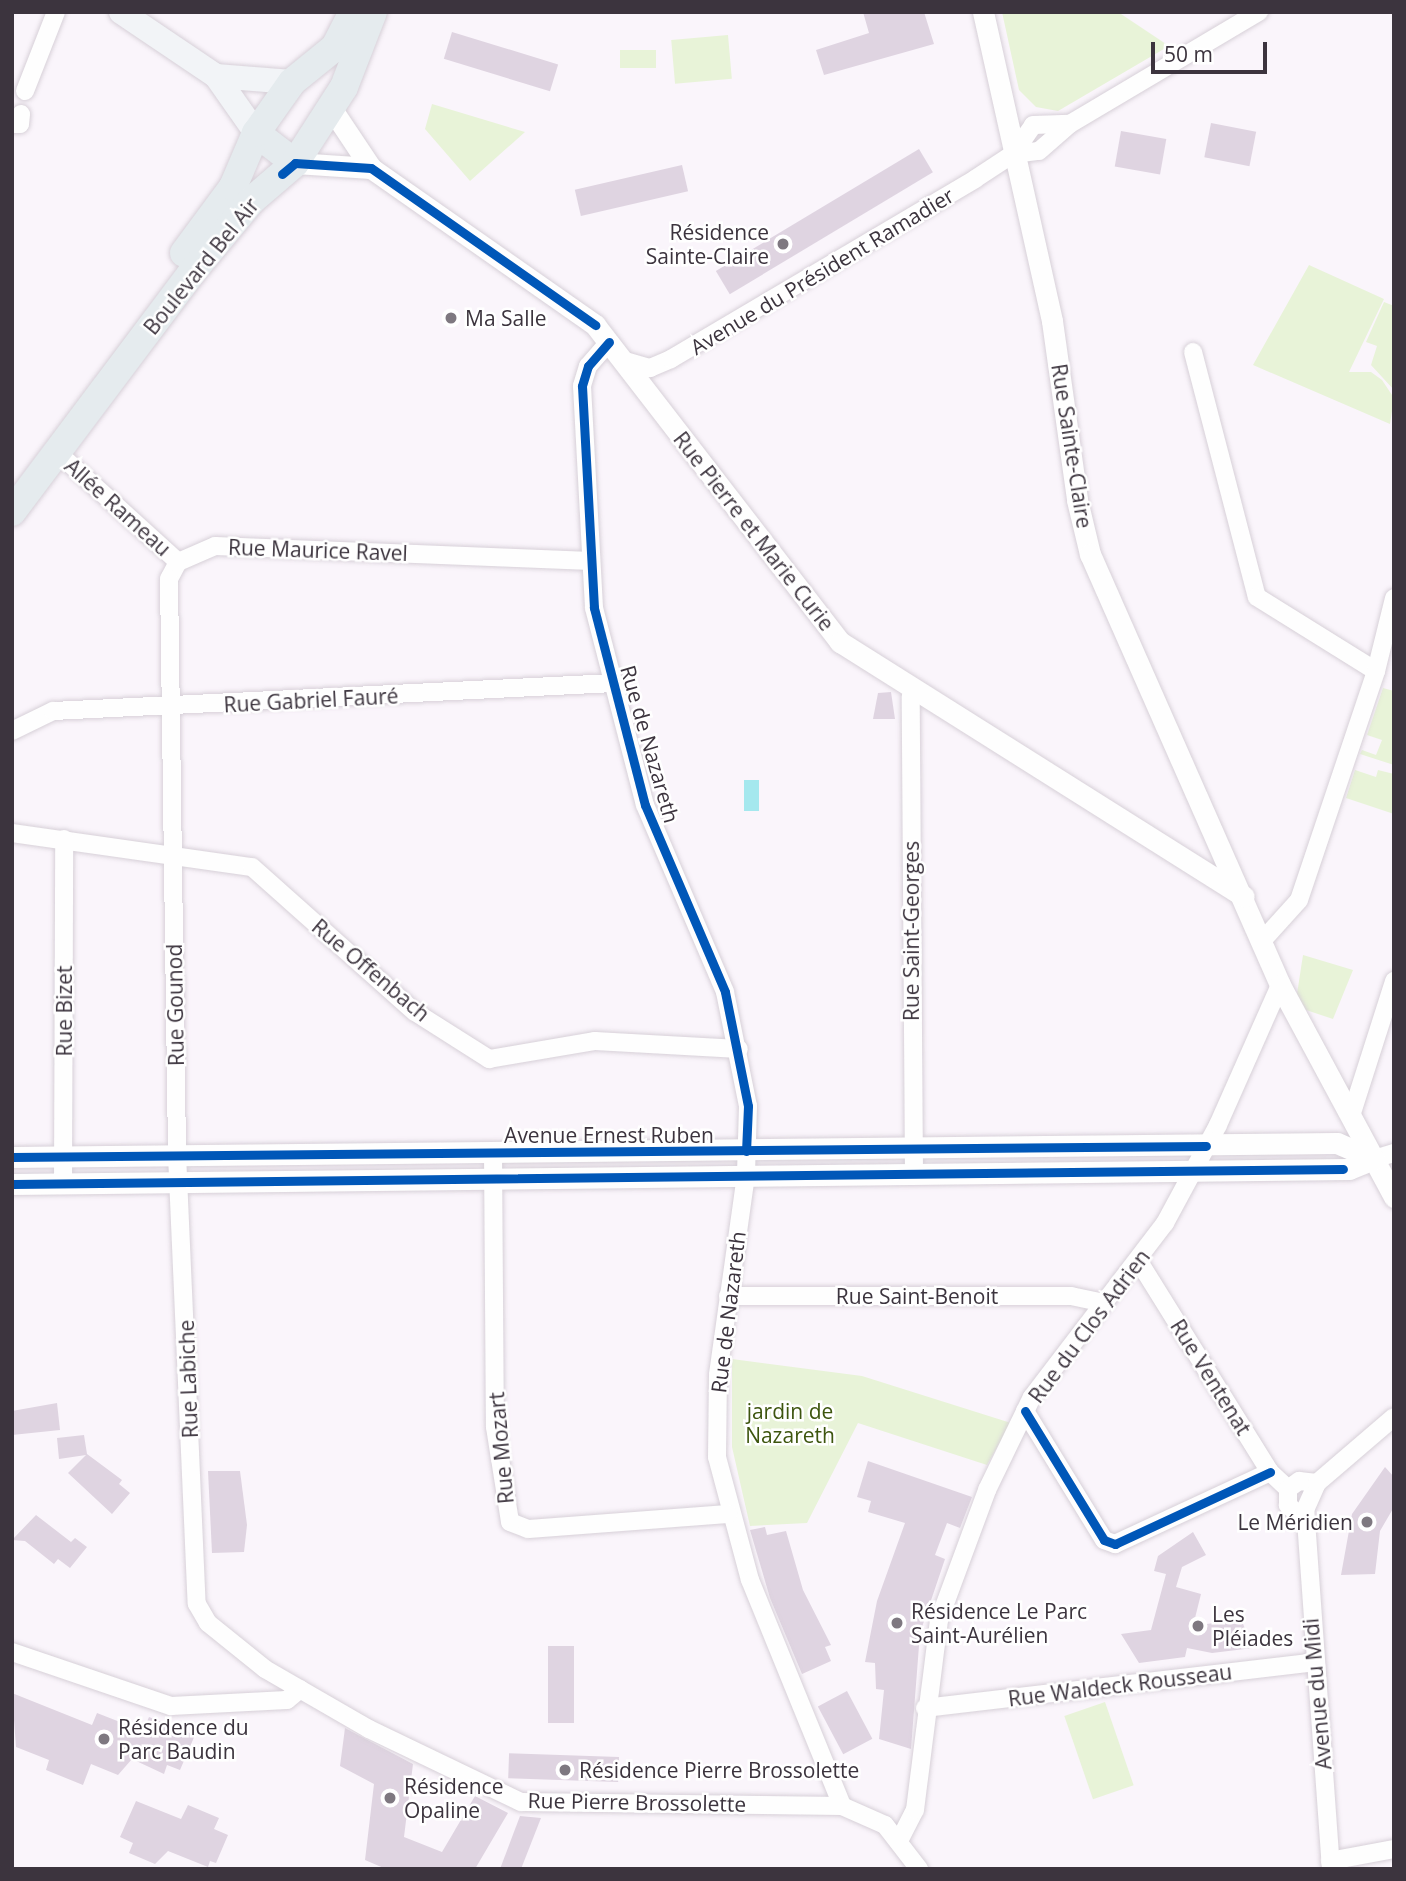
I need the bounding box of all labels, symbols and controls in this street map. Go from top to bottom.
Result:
scale bar [1154,28,1270,72]
text: 50 m [1164,40,1213,68]
street label: Avenue du Président Ramadier [686,182,958,360]
street label: Boulevard Bel Air [138,193,264,339]
place label: Résidence Sainte-Claire [646,219,769,269]
marker: Résidence Sainte-Claire [775,236,791,252]
place label: Ma Salle [465,305,547,331]
marker: Ma Salle [443,310,459,326]
street label: Rue Sainte-Claire [1047,362,1097,530]
street label: Rue Pierre et Marie Curie [669,427,839,635]
street label: Allée Rameau [60,453,176,561]
street label: Rue Maurice Ravel [228,534,408,566]
street label: Rue de Nazareth [615,662,685,826]
street label: Rue Gabriel Fauré [223,683,399,717]
street label: Rue Saint-Georges [898,841,924,1021]
street label: Rue Offenbach [307,914,435,1026]
street label: Rue Gounod [161,944,189,1066]
street label: Rue Bizet [51,965,77,1057]
street label: Avenue Ernest Ruben [504,1122,714,1148]
street label: Rue de Nazareth [706,1230,750,1394]
street label: Rue du Clos Adrien [1023,1244,1155,1408]
street label: Rue Saint-Benoit [836,1283,998,1309]
street label: Rue Ventenat [1165,1315,1257,1439]
street label: Rue Labiche [173,1319,203,1439]
street label: Rue Mozart [484,1391,518,1505]
park label: jardin de Nazareth [745,1398,835,1448]
place label: Le Méridien [1237,1509,1353,1535]
marker: Le Méridien [1359,1514,1375,1530]
place label: Résidence Le Parc Saint-Aurélien [911,1598,1087,1648]
place label: Les Pléiades [1212,1601,1293,1651]
marker: Résidence Le Parc Saint-Aurélien [889,1615,905,1631]
street label: Avenue du Midi [1298,1617,1336,1771]
marker: Les Pléiades [1190,1618,1206,1634]
street label: Rue Waldeck Rousseau [1007,1659,1233,1711]
place label: Résidence du Parc Baudin [118,1714,249,1764]
marker: Résidence du Parc Baudin [96,1731,112,1747]
place label: Résidence Pierre Brossolette [579,1757,859,1783]
marker: Résidence Pierre Brossolette [557,1762,573,1778]
place label: Résidence Opaline [404,1773,503,1823]
street label: Rue Pierre Brossolette [528,1787,746,1817]
marker: Résidence Opaline [382,1790,398,1806]

